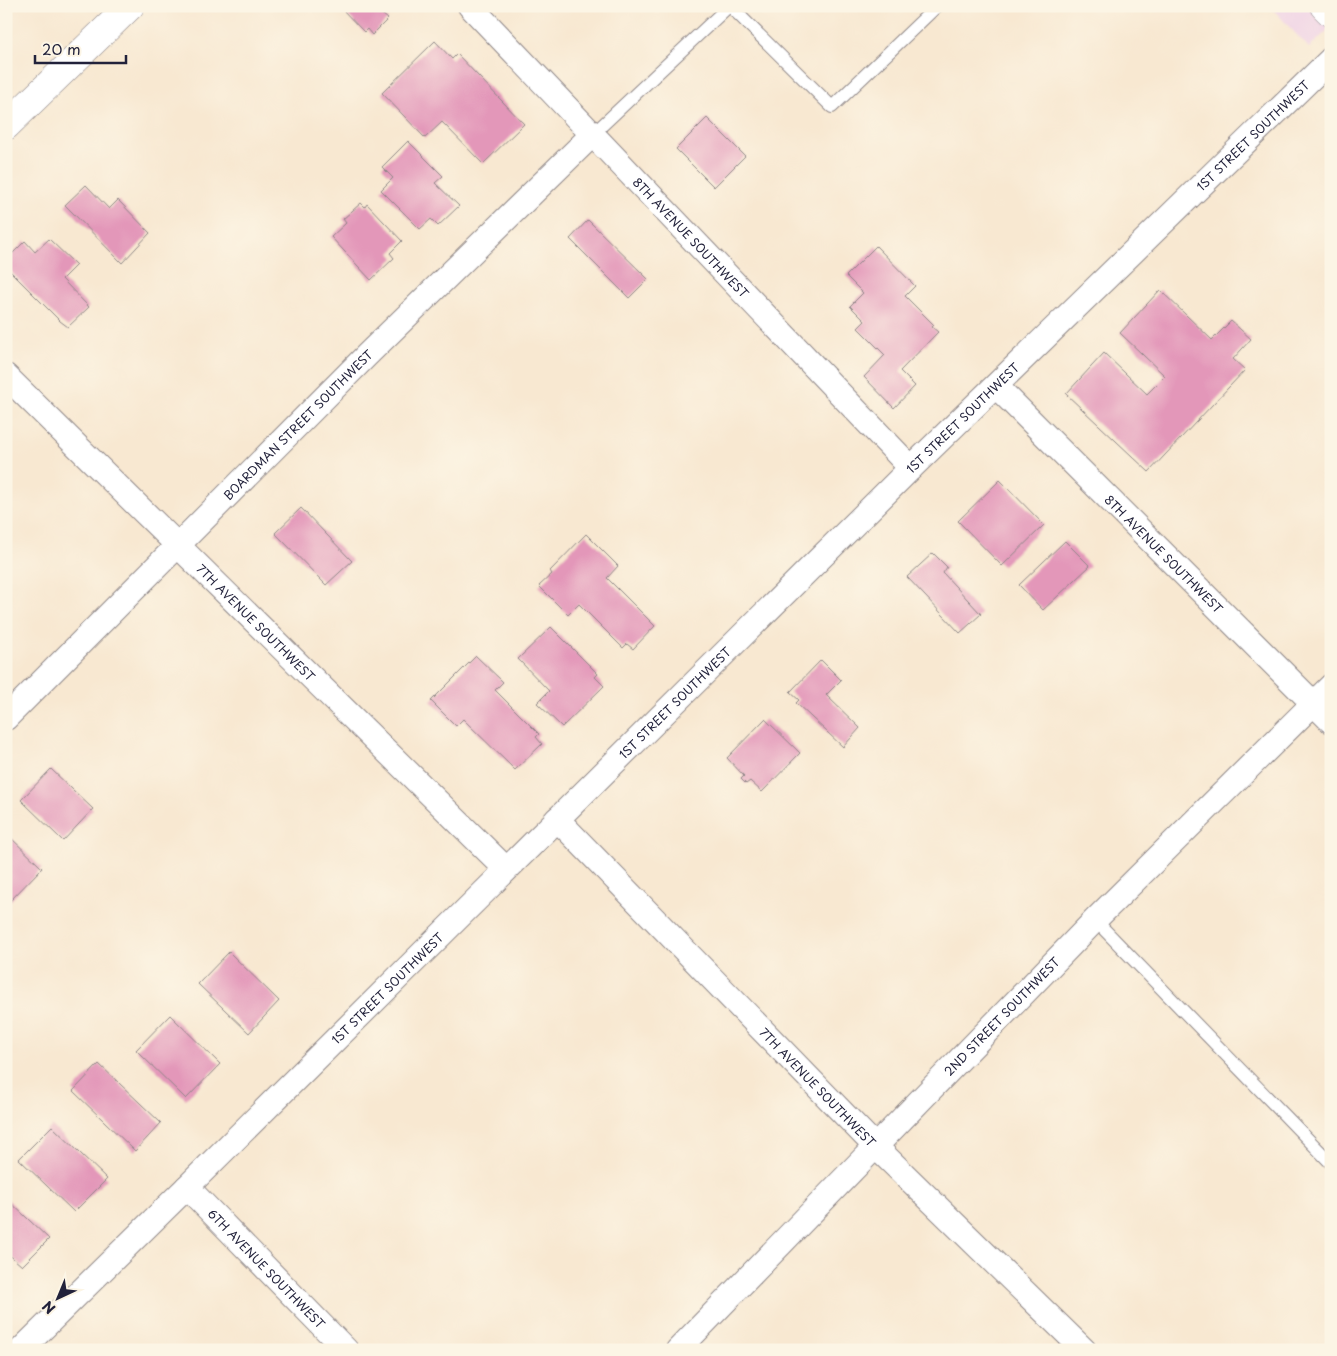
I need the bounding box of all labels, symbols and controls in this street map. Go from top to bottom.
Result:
scale bar [35,32,126,64]
text: 20 m [42,37,81,60]
street label: 1ST STREET SOUTHWEST [1192,75,1314,195]
street label: 8TH AVENUE SOUTHWEST [629,173,753,302]
street label: BOARDMAN STREET SOUTHWEST [219,345,377,504]
street label: 1ST STREET SOUTHWEST [902,358,1024,477]
street label: 8TH AVENUE SOUTHWEST [1101,491,1228,618]
street label: 7TH AVENUE SOUTHWEST [193,560,320,686]
street label: 1ST STREET SOUTHWEST [615,642,735,762]
street label: 1ST STREET SOUTHWEST [327,928,448,1048]
street label: 2ND STREET SOUTHWEST [940,952,1064,1080]
street label: 7TH AVENUE SOUTHWEST [756,1024,881,1151]
street label: 6TH AVENUE SOUTHWEST [204,1205,330,1333]
north arrow [32,1274,82,1324]
text: N [37,1296,60,1319]

